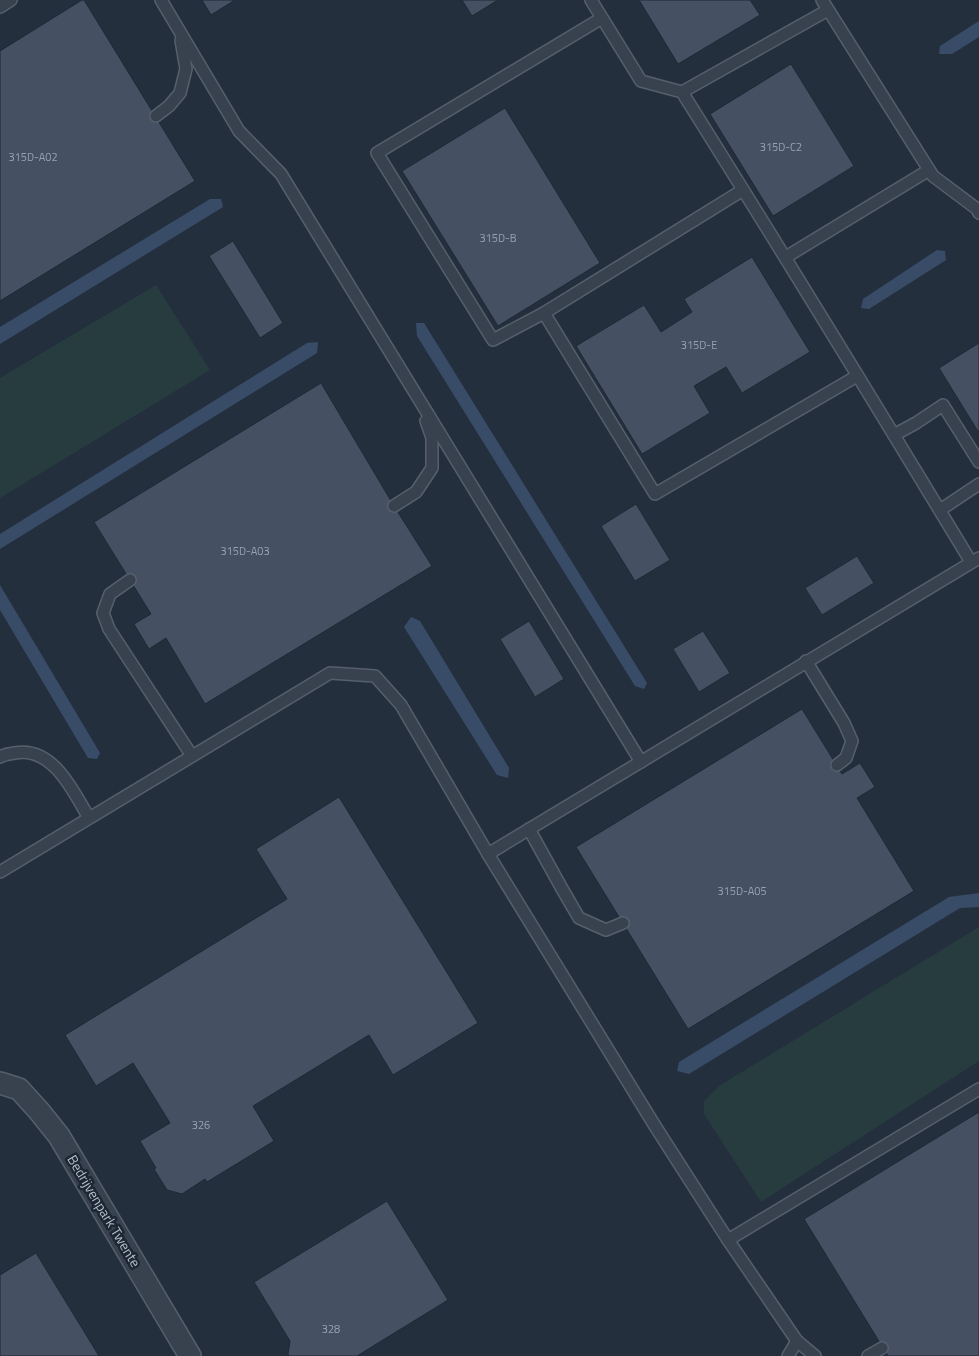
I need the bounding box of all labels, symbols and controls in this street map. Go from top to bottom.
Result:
house number: 315D-C2 [760,139,802,155]
house number: 315D-A02 [8,149,58,165]
house number: 315D-B [479,230,517,246]
house number: 315D-E [681,337,717,353]
house number: 315D-A03 [220,543,270,559]
house number: 315D-A05 [717,883,767,899]
house number: 326 [192,1117,210,1133]
street label: Bedrijvenpark Twente [63,1151,146,1271]
house number: 328 [322,1321,340,1337]

